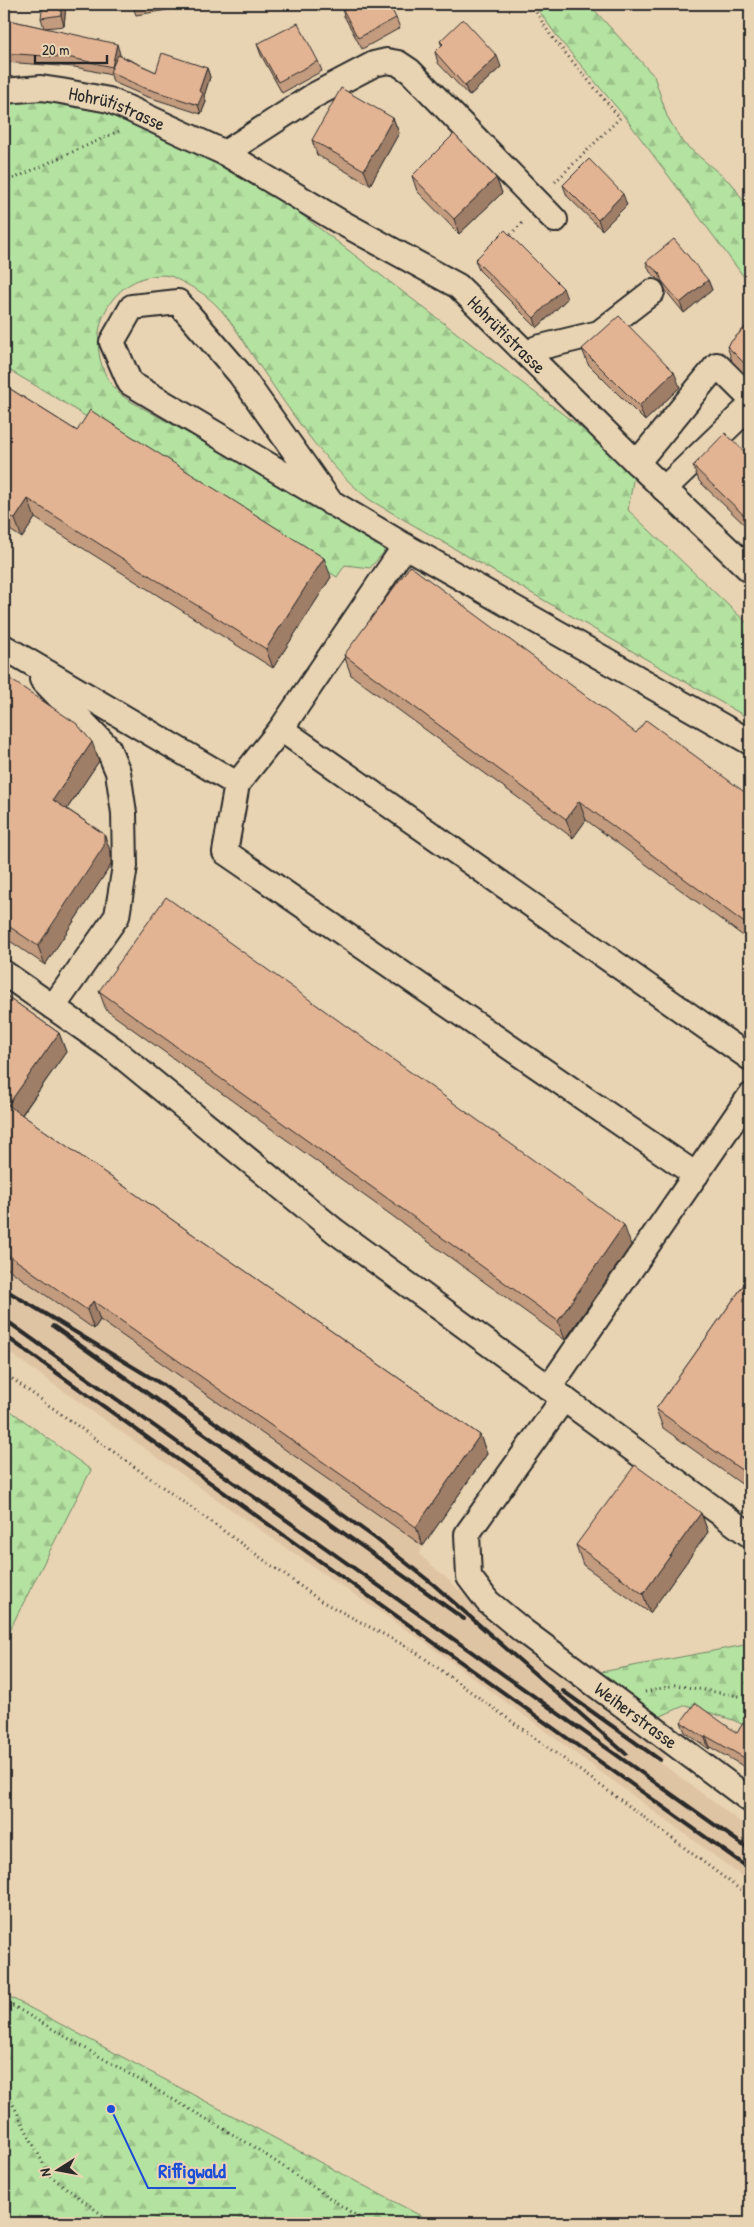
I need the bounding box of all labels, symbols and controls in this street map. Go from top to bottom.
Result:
scale bar [35,32,108,64]
text: 20 m [42,39,69,60]
street label: Hohrütistrasse [67,80,170,137]
street label: Hohrütistrasse [462,290,552,380]
street label: Weiherstrasse [589,1676,683,1755]
north arrow [32,2144,82,2194]
callout: Riffigwald [148,2153,236,2188]
text: Riffigwald [158,2157,226,2185]
text: N [35,2167,55,2178]

